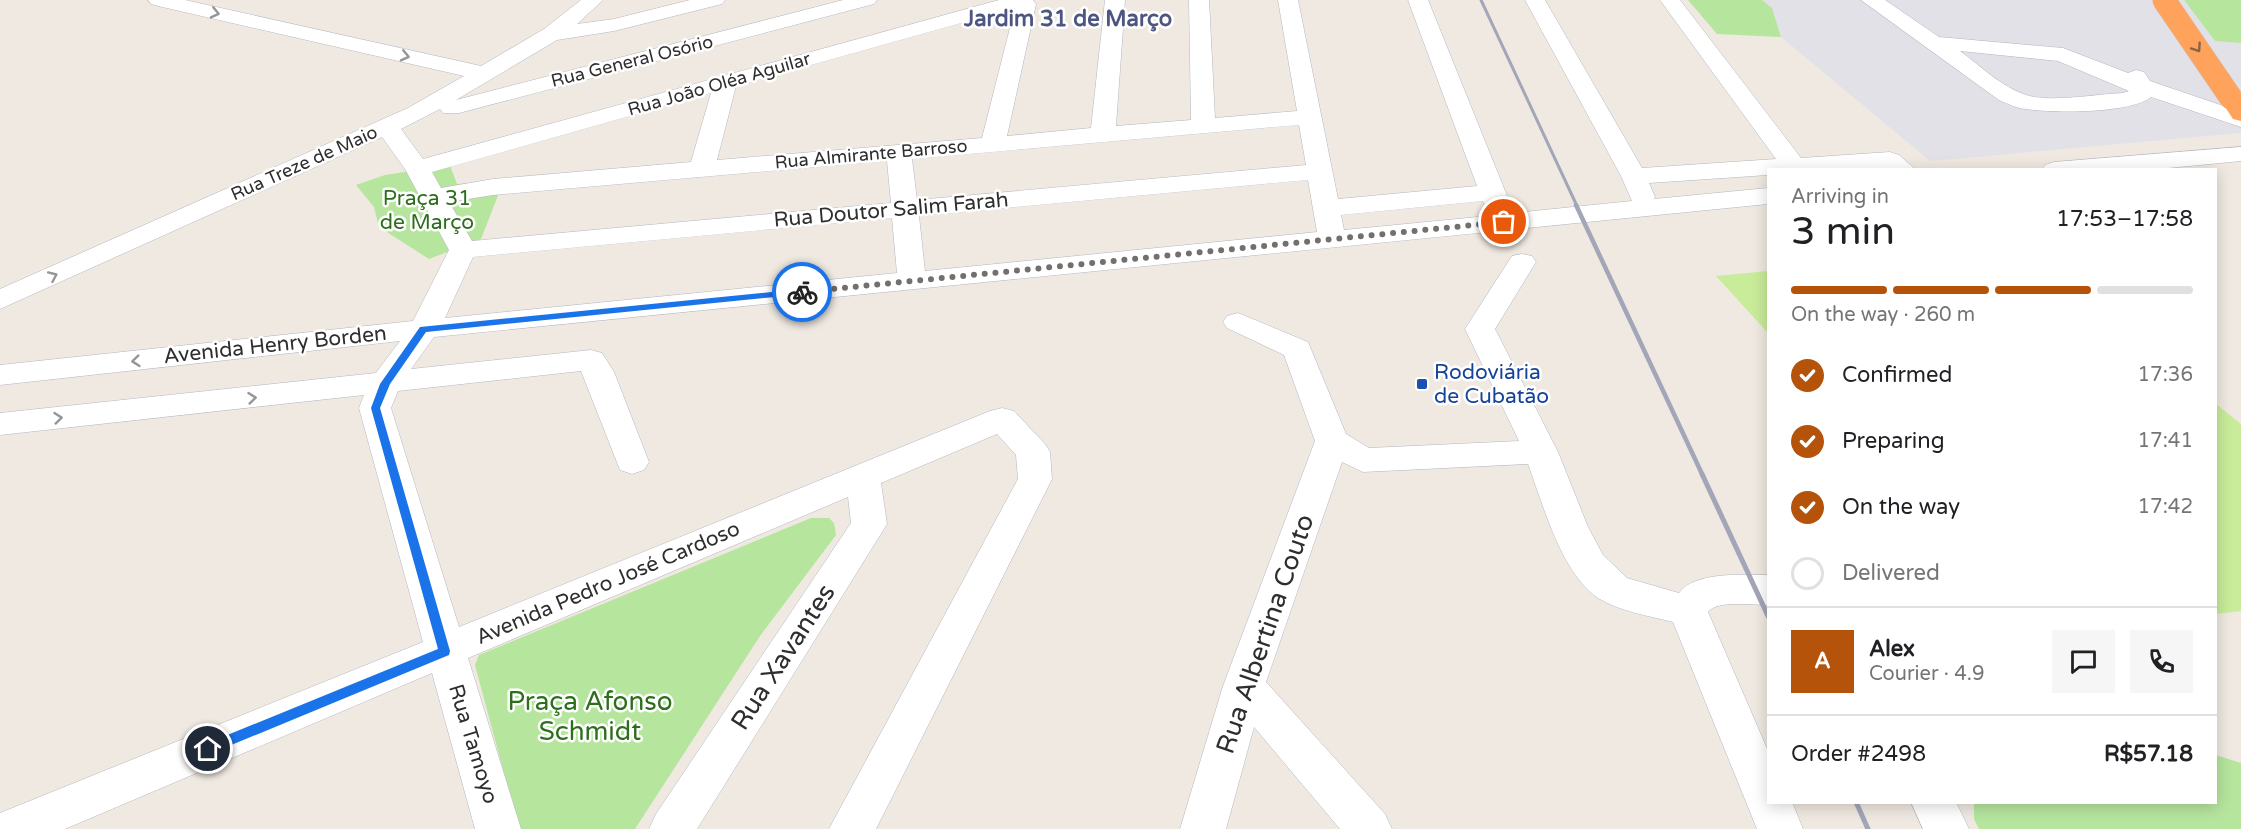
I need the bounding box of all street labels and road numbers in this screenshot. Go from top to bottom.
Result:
street label: Rua General Osório [549,30,715,92]
street label: Rua João Oléa Aguilar [625,47,813,121]
street label: Rua Treze de Maio [227,121,381,205]
street label: Rua Almirante Barroso [774,135,968,173]
street label: Rua Doutor Salim Farah [773,187,1009,233]
street label: Avenida Henry Borden [162,321,388,369]
street label: Rua Albertina Couto [1209,510,1321,758]
street label: Avenida Pedro José Cardoso [472,516,744,650]
street label: Rua Xavantes [724,578,842,736]
street label: Rua Tamoyo [443,681,503,807]

